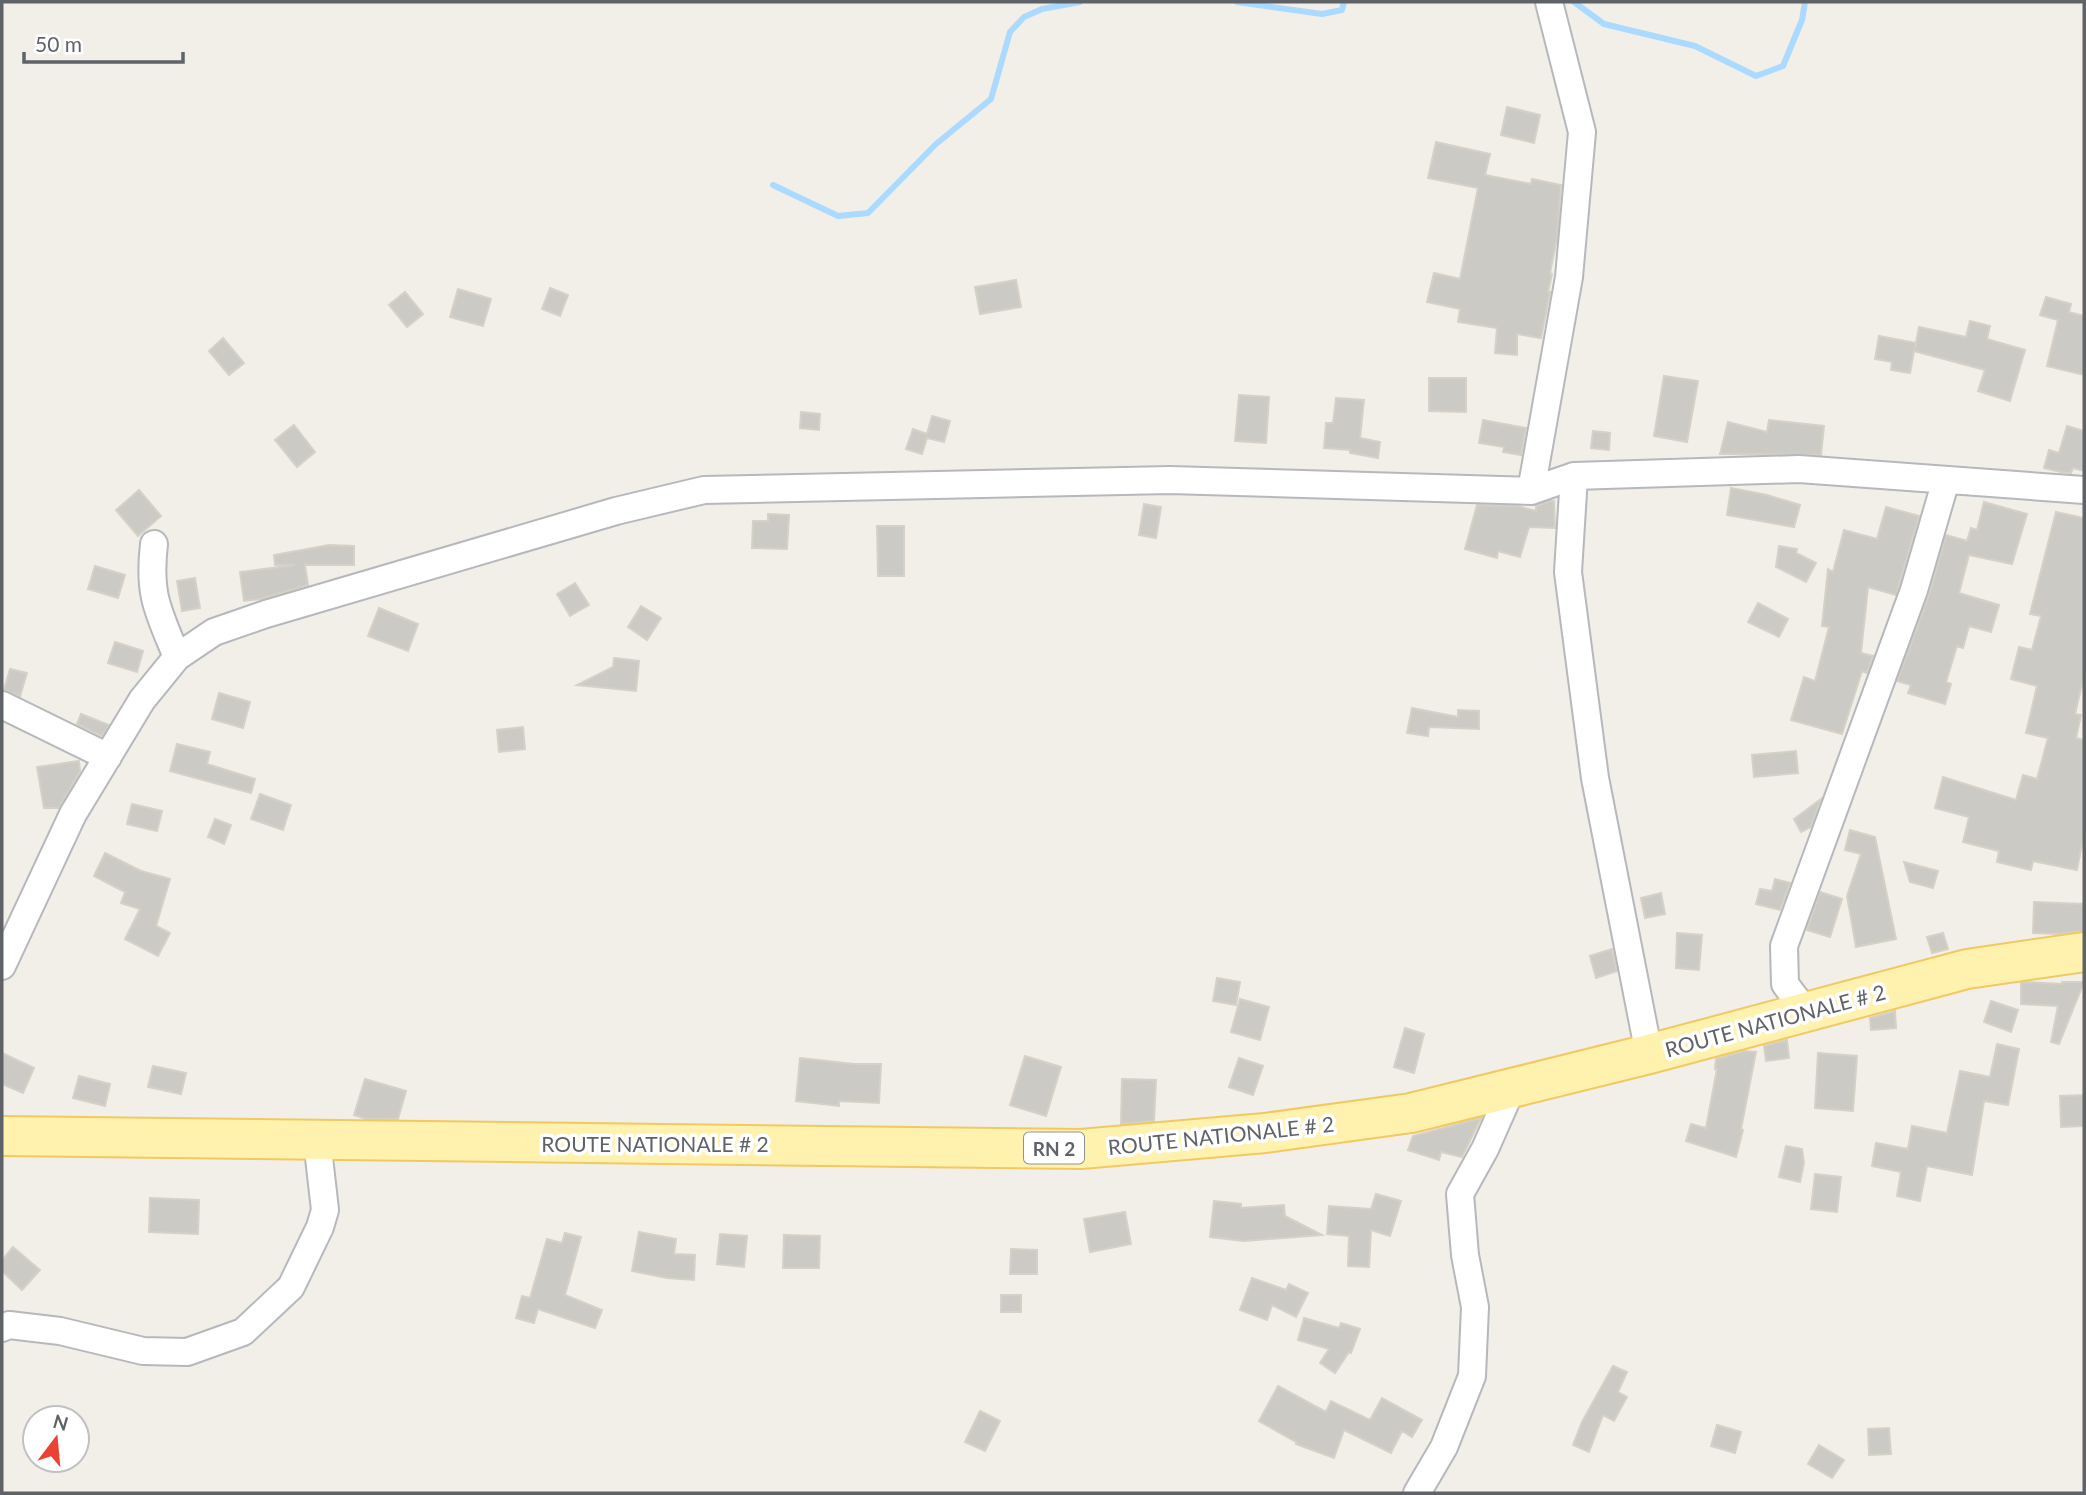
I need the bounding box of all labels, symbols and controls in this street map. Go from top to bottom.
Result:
scale bar [24,21,184,65]
text: 50 m [35,31,82,56]
street label: ROUTE NATIONALE # 2 [1662,979,1888,1061]
street label: ROUTE NATIONALE # 2 [1107,1111,1335,1159]
street label: ROUTE NATIONALE # 2 [541,1131,769,1156]
road number: RN 2 [1024,1132,1084,1164]
north arrow [21,1404,91,1474]
text: N [51,1409,71,1435]

